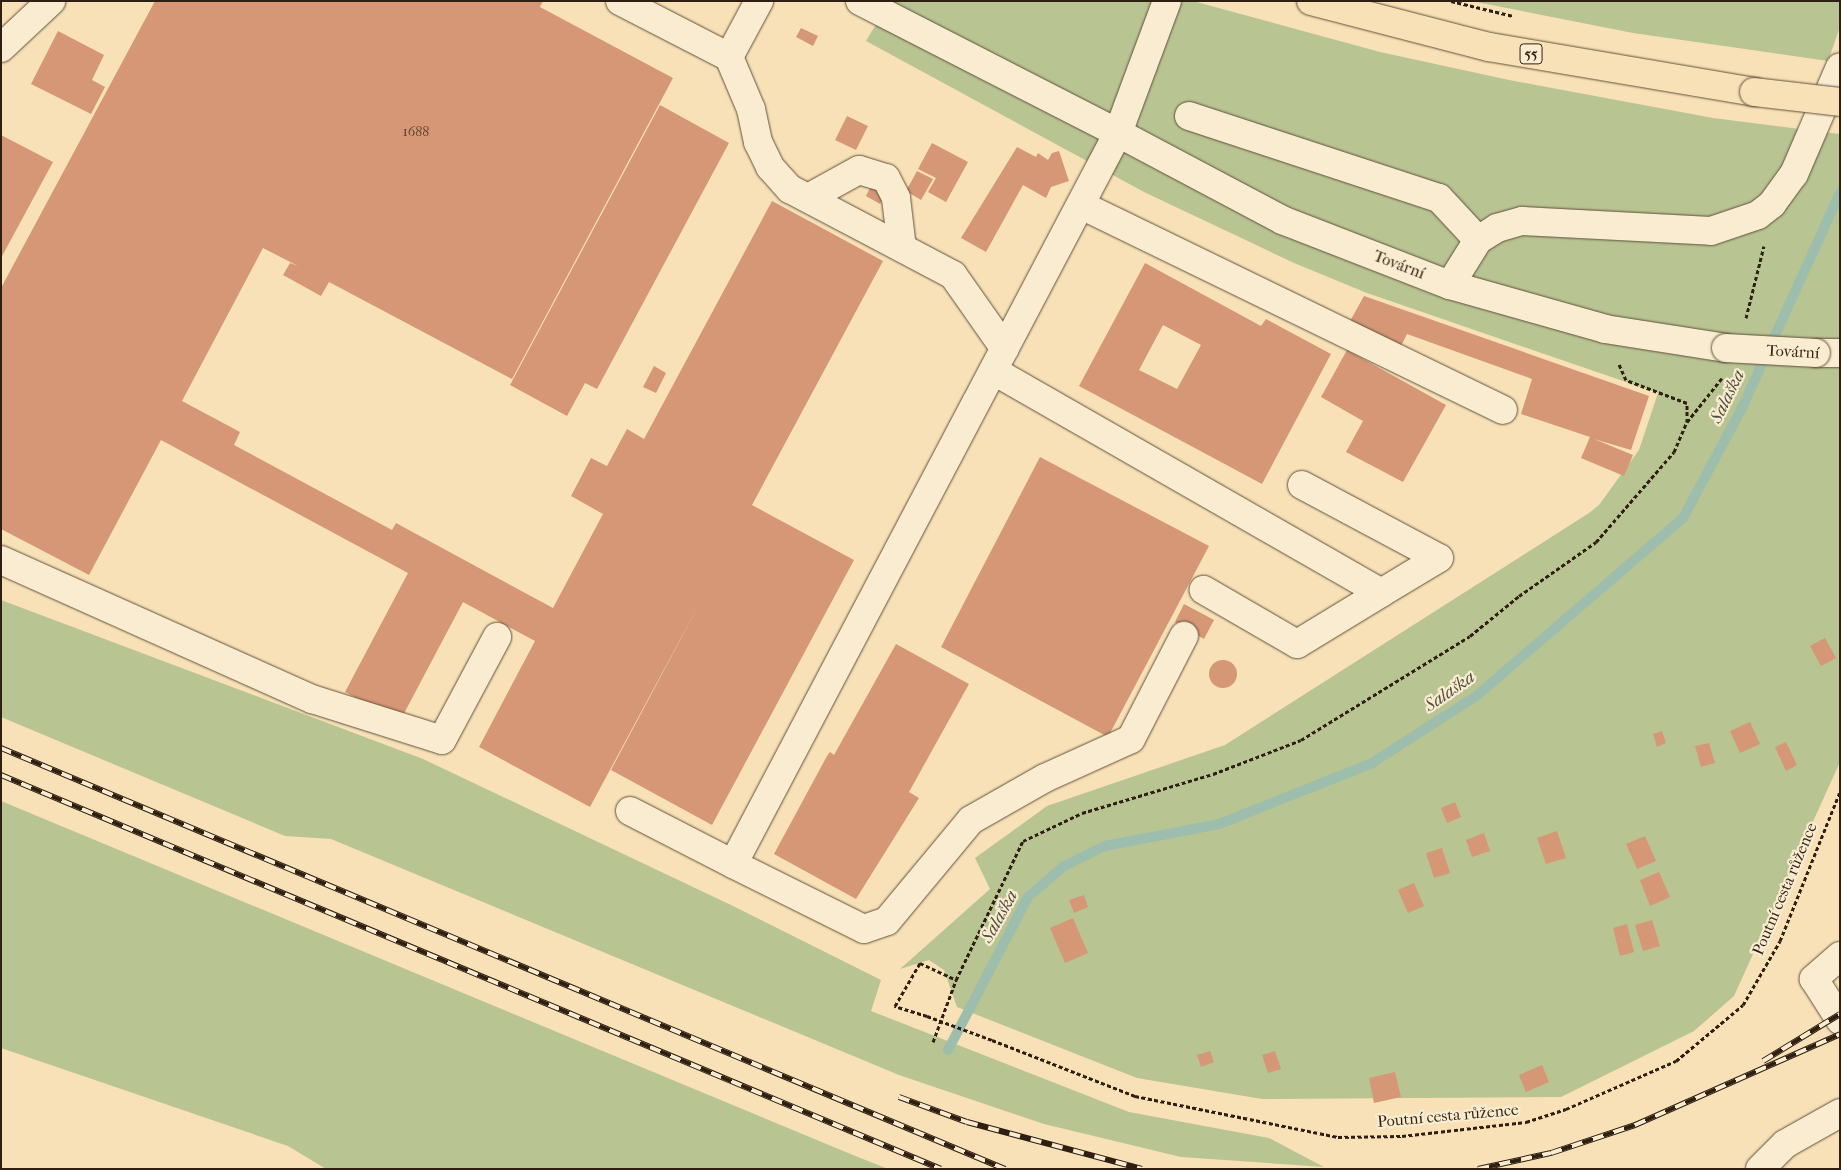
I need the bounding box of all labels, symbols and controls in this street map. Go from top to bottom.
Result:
road number: 55 [1518,42,1544,66]
house number: 1688 [403,124,429,140]
street label: Tovární [1371,247,1427,283]
street label: Tovární [1766,341,1820,363]
water label: Salaška [1706,367,1750,427]
water label: Salaška [1421,667,1479,717]
street label: Poutní cesta růžence [1748,820,1822,958]
water label: Salaška [977,887,1023,947]
street label: Poutní cesta růžence [1376,1100,1520,1132]

